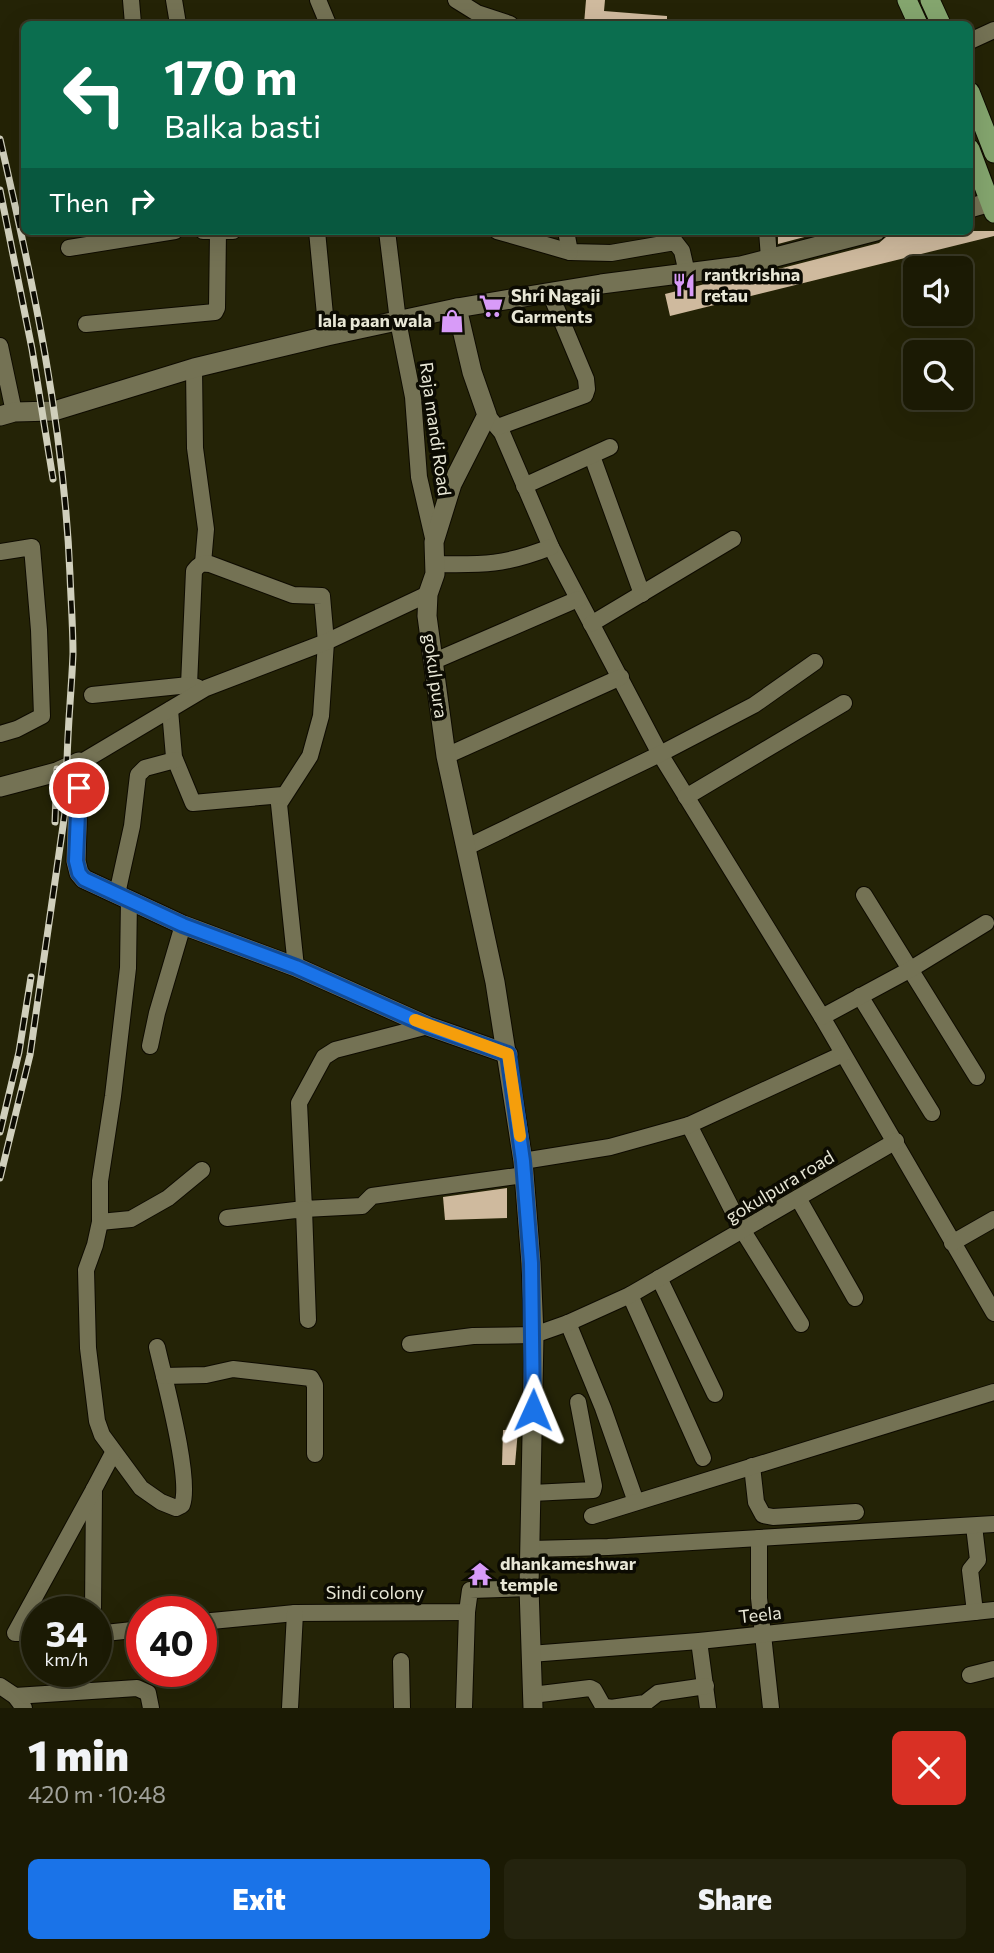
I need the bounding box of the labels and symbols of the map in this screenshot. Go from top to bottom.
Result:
place label: rantkrishna retau [704,263,800,306]
restaurant icon: rantkrishna retau [670,271,698,299]
place label: Shri Nagaji Garments [511,284,600,327]
supermarket icon: Shri Nagaji Garments [477,292,505,320]
shop icon: lala paan wala [438,307,466,335]
place label: lala paan wala [318,309,432,331]
street label: Raja mandi Road [416,361,456,497]
street label: gokul pura [419,632,453,720]
pin [49,758,109,818]
street label: gokulpura road [721,1145,838,1227]
position arrow [496,1373,570,1447]
place label: dhankameshwar temple [500,1552,637,1595]
temple icon: dhankameshwar temple [466,1560,494,1588]
street label: Sindi colony [326,1581,424,1603]
speed limit sign: 40 [126,1596,217,1687]
street label: Teela [737,1601,782,1627]

